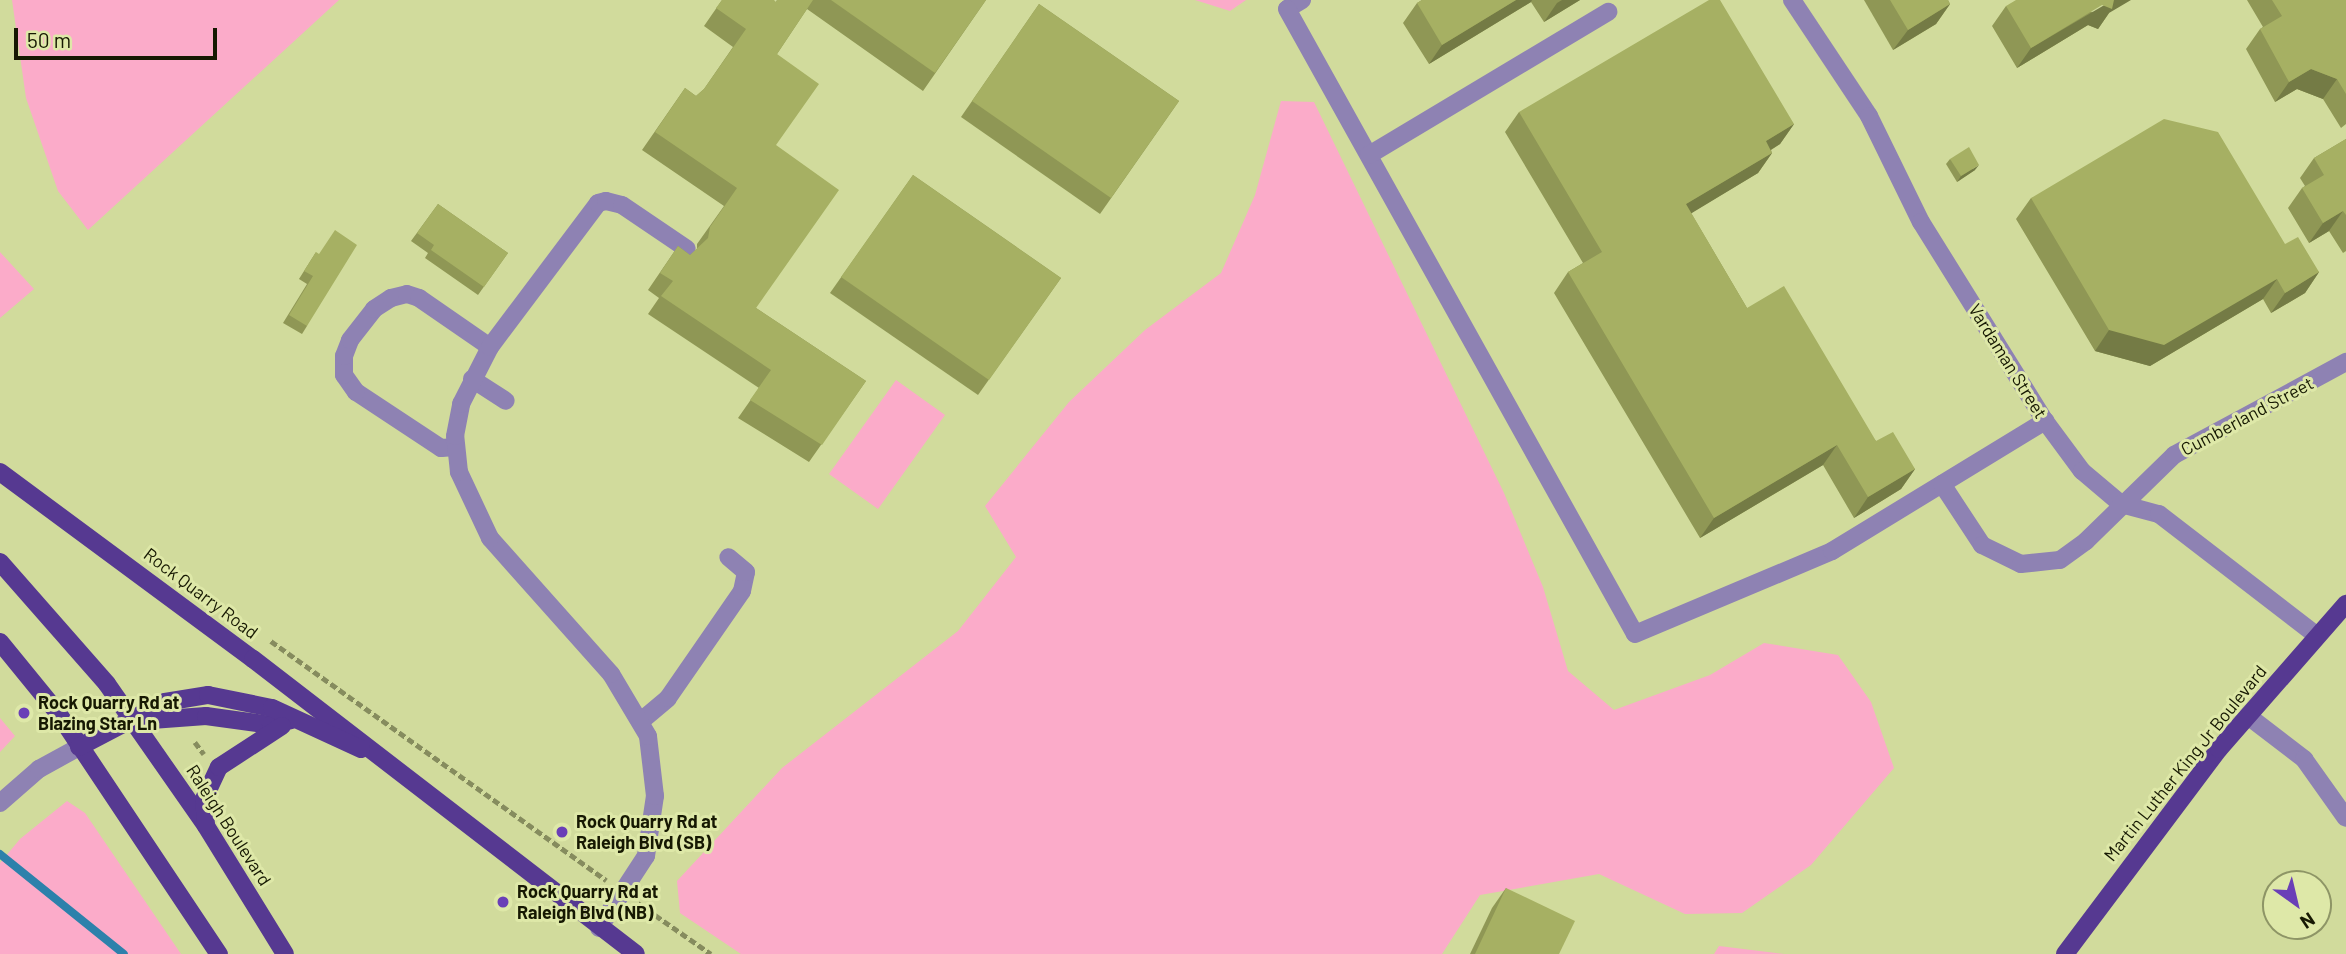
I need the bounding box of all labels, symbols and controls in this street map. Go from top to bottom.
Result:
scale bar [18,14,220,58]
text: 50 m [27,27,71,52]
street label: Vardaman Street [1964,300,2052,422]
street label: Cumberland Street [2177,372,2317,460]
street label: Rock Quarry Road [140,543,262,643]
street label: Martin Luther King Jr Boulevard [2099,661,2271,865]
place label: Rock Quarry Rd at Blazing Star Ln [38,692,179,734]
marker: Rock Quarry Rd at Blazing Star Ln [16,705,32,721]
street label: Raleigh Boulevard [182,761,276,889]
place label: Rock Quarry Rd at Raleigh Blvd (SB) [576,811,717,854]
marker: Rock Quarry Rd at Raleigh Blvd (SB) [554,824,570,840]
north arrow [2262,870,2332,940]
place label: Rock Quarry Rd at Raleigh Blvd (NB) [517,881,658,924]
marker: Rock Quarry Rd at Raleigh Blvd (NB) [495,894,511,910]
text: N [2296,908,2320,934]

